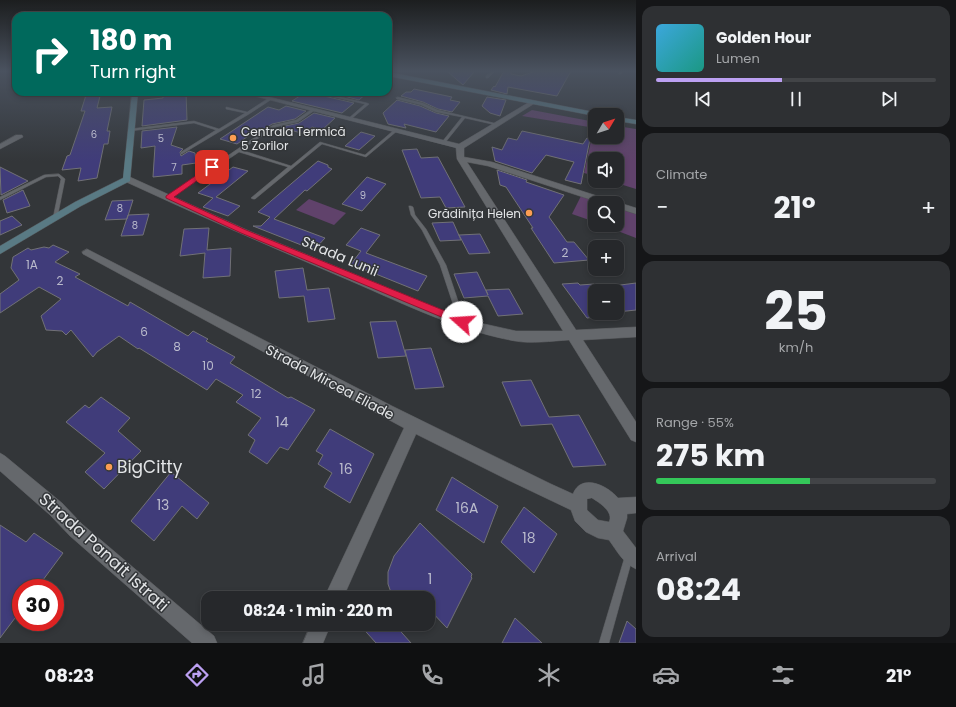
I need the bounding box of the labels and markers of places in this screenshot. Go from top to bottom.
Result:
place label: Centrala Termică 5 Zorilor [241,123,346,154]
marker: Centrala Termică 5 Zorilor [228,133,238,143]
pin [195,150,229,184]
place label: Grădinița Helen [428,205,521,222]
marker: Grădinița Helen [524,208,534,218]
place label: BigCitty [117,455,183,479]
marker: BigCitty [104,462,114,472]

